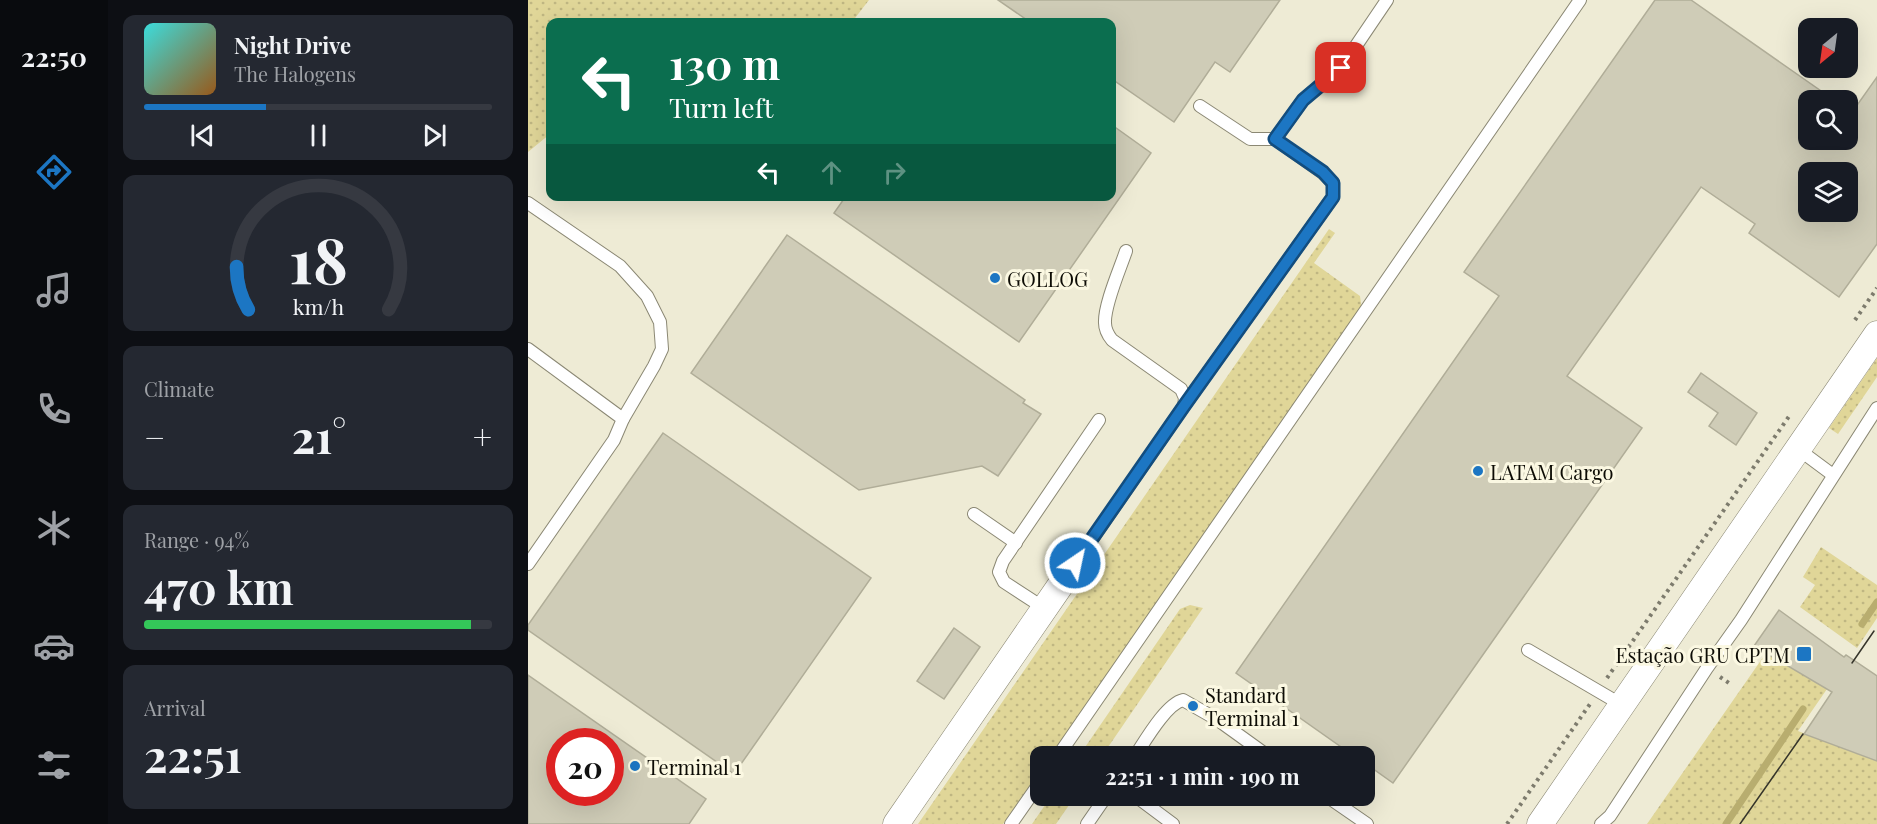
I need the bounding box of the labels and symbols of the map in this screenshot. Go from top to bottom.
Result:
north arrow [1798,18,1858,78]
pin [1315,42,1366,93]
place label: GOLLOG [1007,265,1088,292]
marker: GOLLOG [988,271,1002,285]
place label: LATAM Cargo [1490,458,1613,485]
marker: LATAM Cargo [1471,464,1485,478]
position arrow [1043,531,1107,595]
place label: Estação GRU CPTM [1615,641,1790,668]
marker: Estação GRU CPTM [1795,645,1813,663]
place label: Standard Terminal 1 [1205,681,1299,731]
marker: Standard Terminal 1 [1186,699,1200,713]
speed limit sign: 20 [546,728,624,806]
place label: Terminal 1 [647,753,741,780]
marker: Terminal 1 [628,759,642,773]

